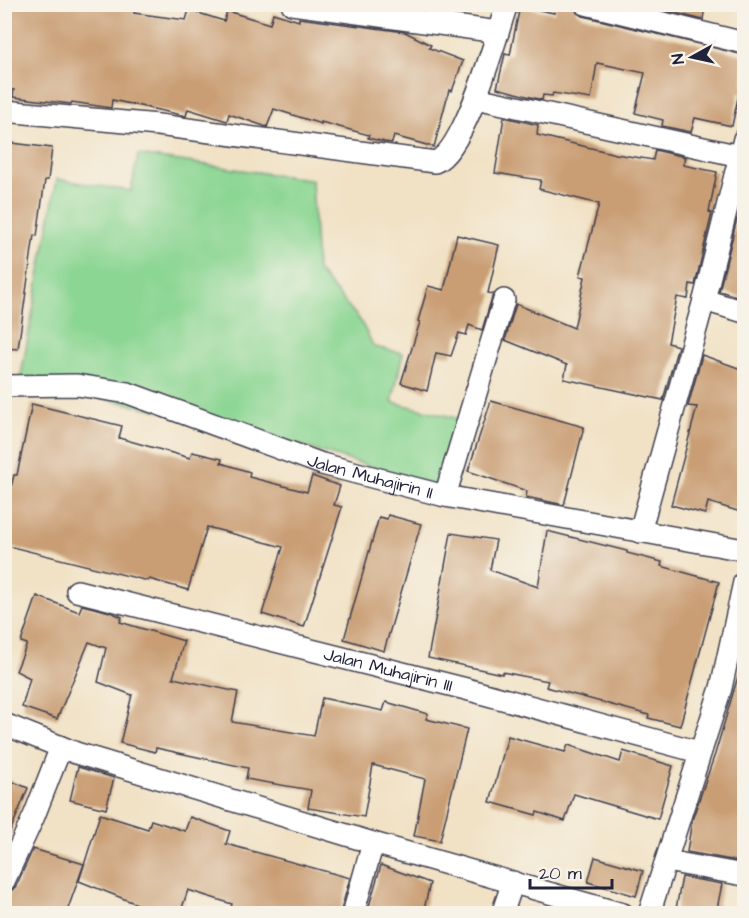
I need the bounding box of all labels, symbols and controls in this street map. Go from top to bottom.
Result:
north arrow [662,27,722,87]
text: N [667,52,690,65]
street label: Jalan Muhajirin II [304,448,436,505]
street label: Jalan Muhajirin III [321,642,455,698]
scale bar [530,852,612,890]
text: 20 m [539,861,582,886]

